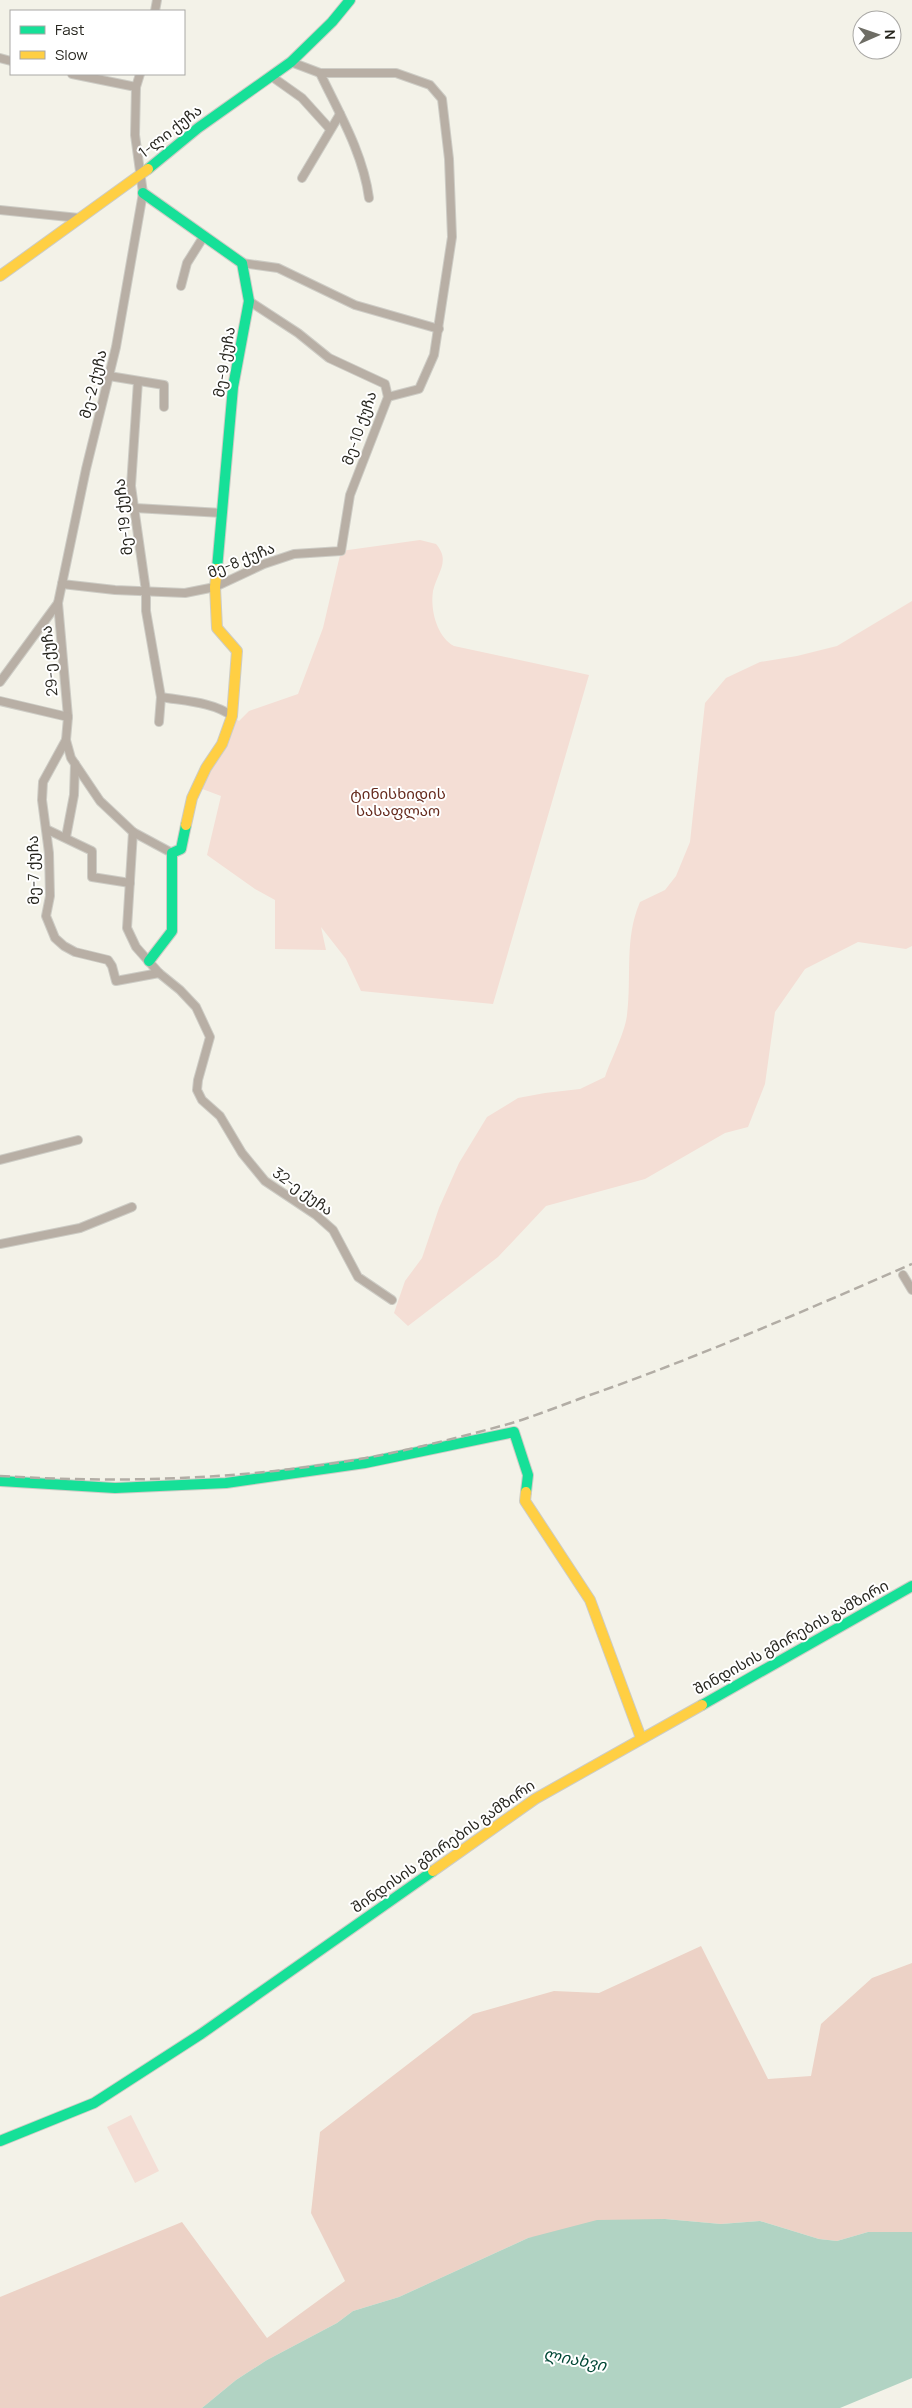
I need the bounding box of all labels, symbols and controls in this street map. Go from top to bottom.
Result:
legend [10,10,185,75]
north arrow [852,10,902,60]
text: Fast [55,19,84,40]
text: N [881,29,900,40]
text: Slow [55,44,88,65]
street label: 1-ლი ქუჩა [134,100,206,162]
street label: მე-9 ქუჩა [208,325,240,399]
street label: მე-2 ქუჩა [74,347,112,421]
street label: მე-10 ქუჩა [337,388,381,468]
street label: მე-19 ქუჩა [109,478,137,556]
street label: მე-8 ქუჩა [204,537,278,583]
street label: 29-ე ქუჩა [35,625,63,697]
park label: ტინისხიდის სასაფლაო [350,783,446,821]
street label: მე-7 ქუჩა [22,835,44,905]
street label: 32-ე ქუჩა [269,1162,337,1220]
street label: შინდისის გმირების გამზირი [690,1575,892,1699]
street label: შინდისის გმირების გამზირი [347,1774,539,1918]
water label: ლიახვი [542,2342,609,2376]

